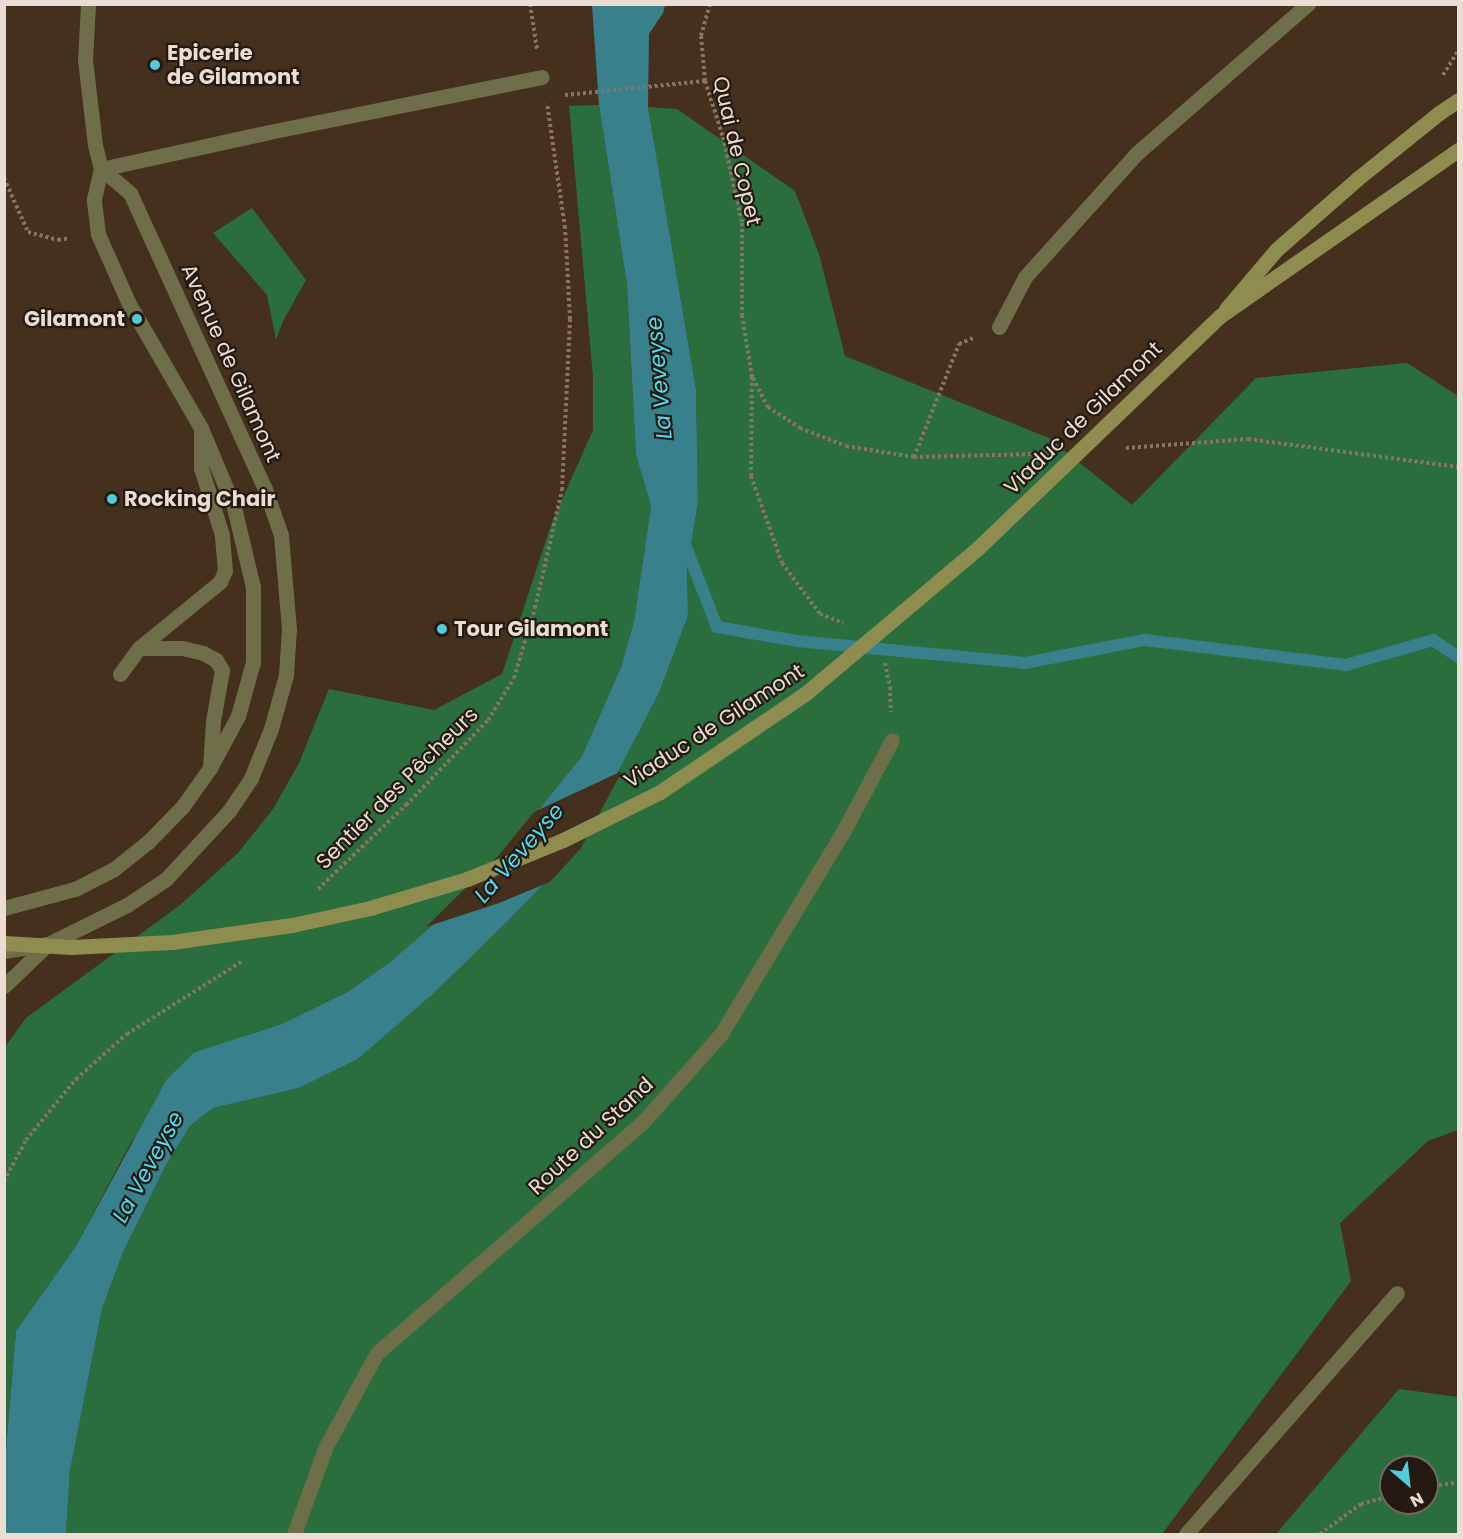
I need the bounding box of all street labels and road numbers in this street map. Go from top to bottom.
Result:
street label: Quai de Copet [708,74,766,228]
street label: Avenue de Gilamont [176,260,286,466]
street label: Viaduc de Gilamont [999,336,1167,500]
street label: Viaduc de Gilamont [619,658,809,794]
street label: Sentier des Pêcheurs [311,702,483,874]
street label: Route du Stand [524,1072,658,1200]

